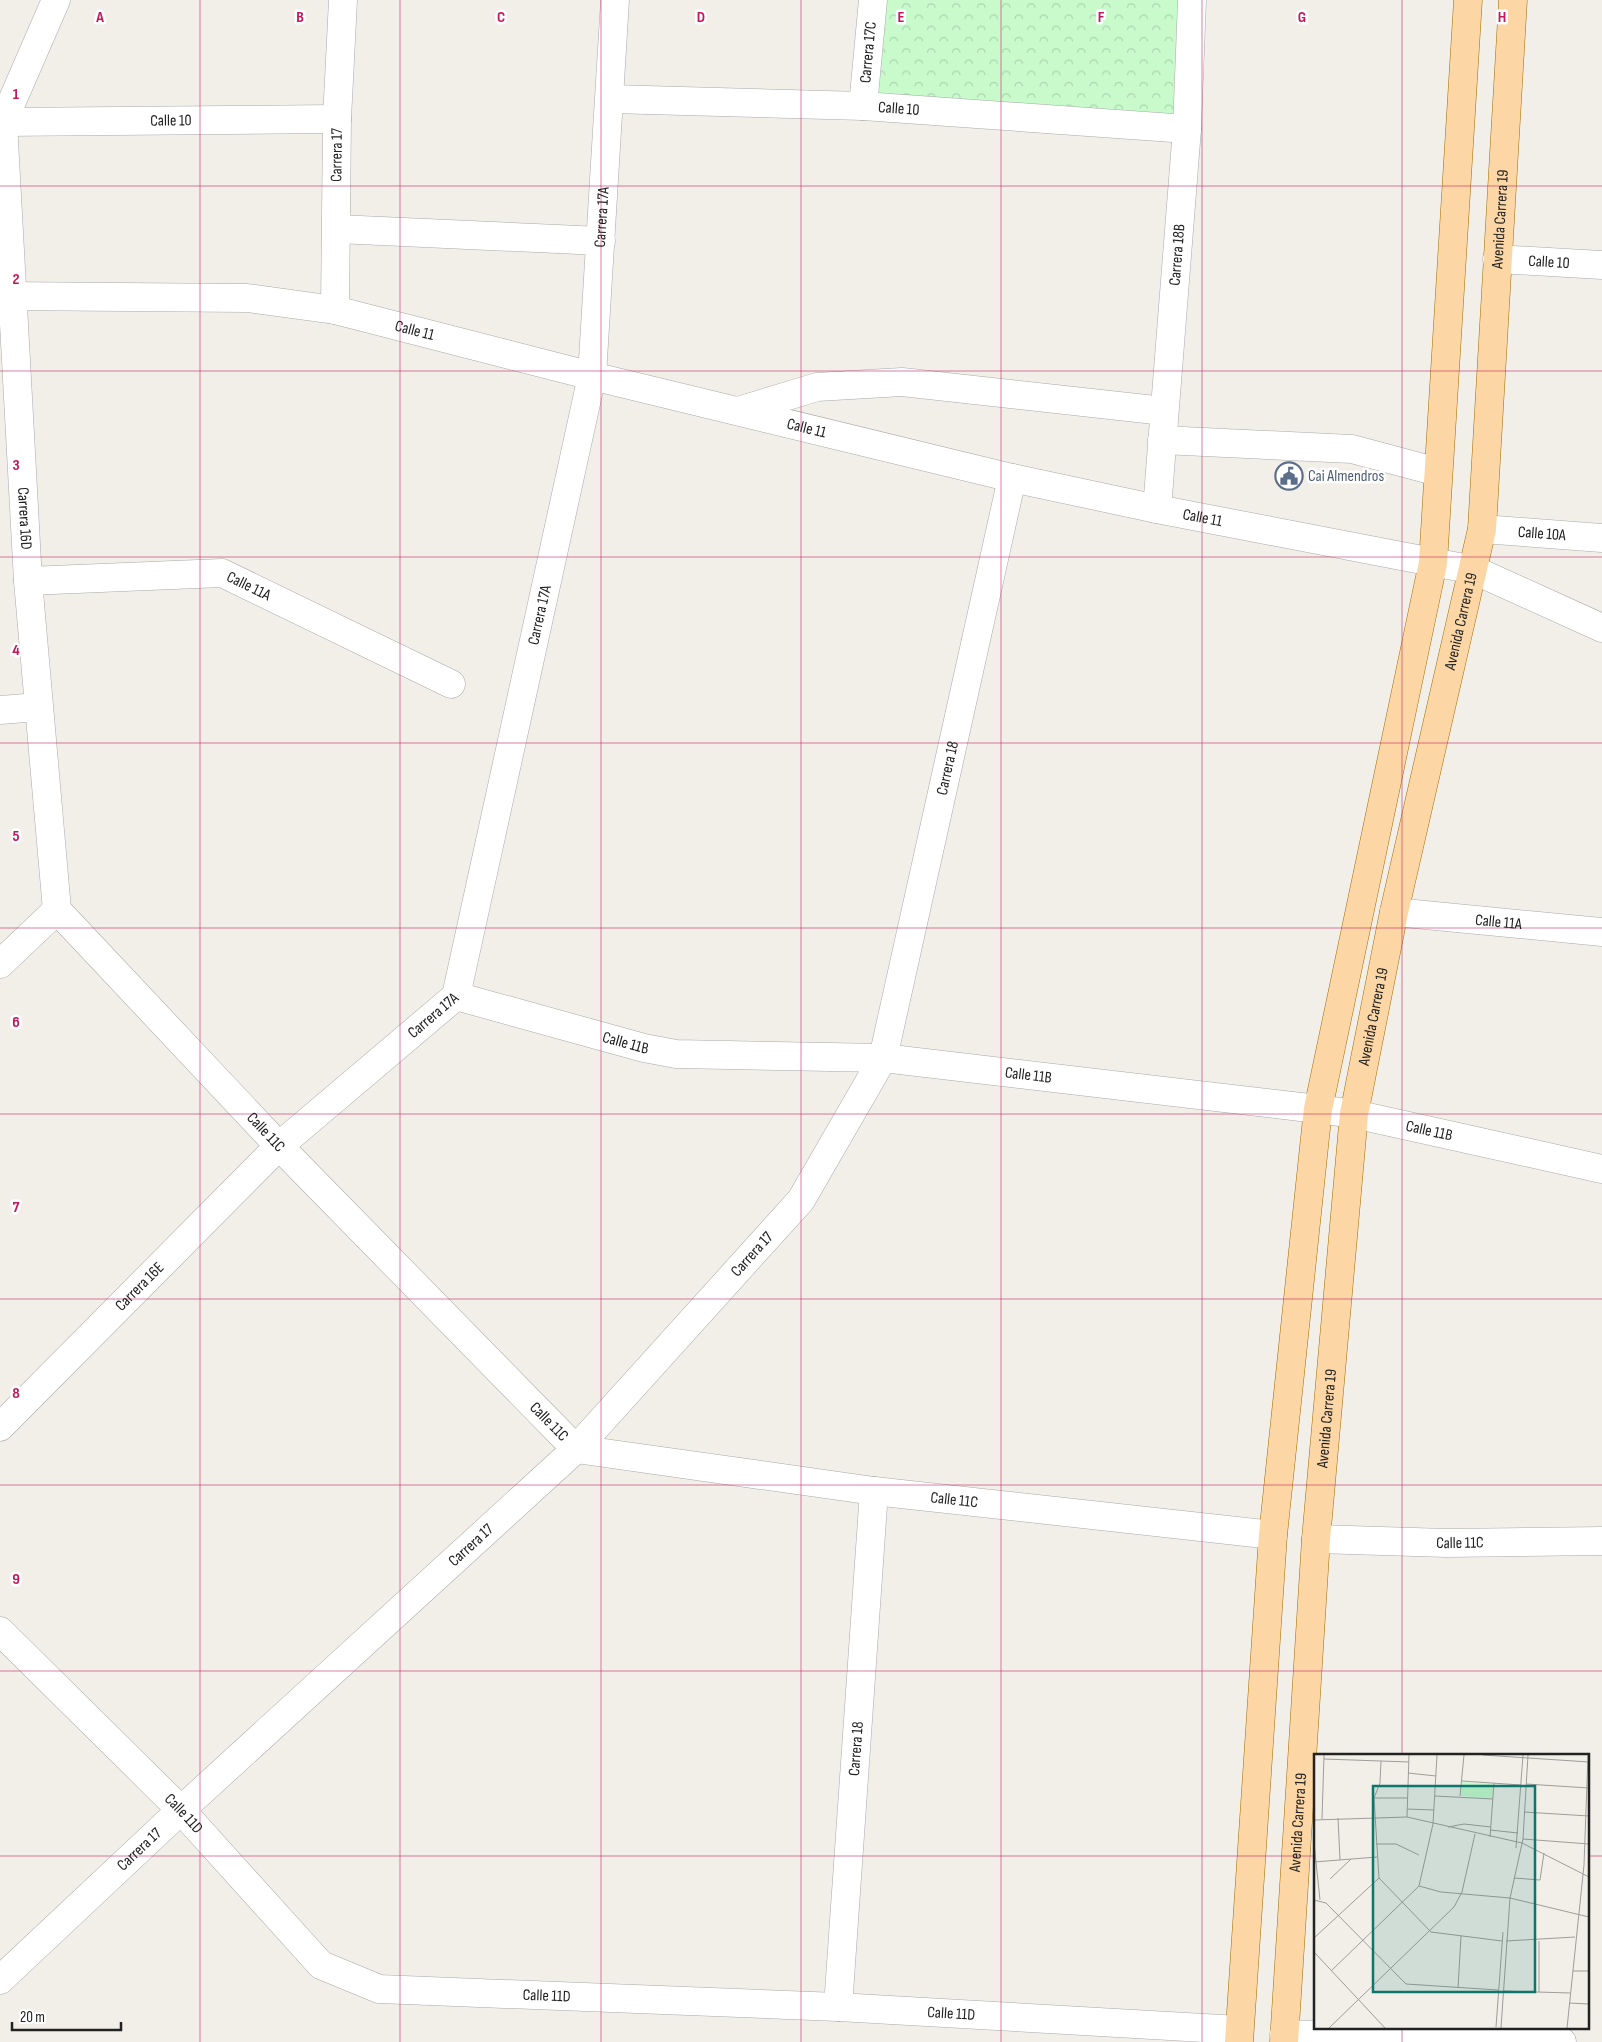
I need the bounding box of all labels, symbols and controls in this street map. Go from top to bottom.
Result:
text: A [95,8,104,27]
text: B [296,8,304,27]
text: C [497,8,505,27]
text: D [697,8,705,27]
text: E [898,8,905,27]
text: F [1098,8,1105,27]
text: G [1298,8,1306,27]
text: H [1498,8,1506,27]
street label: Carrera 17C [856,20,880,84]
text: 1 [13,85,20,104]
street label: Calle 10 [878,98,920,119]
street label: Calle 10 [150,111,192,130]
street label: Carrera 17 [327,127,346,182]
street label: Avenida Carrera 19 [1488,169,1513,270]
street label: Carrera 17A [590,186,613,248]
street label: Carrera 18B [1165,223,1189,286]
street label: Calle 10 [1528,251,1570,273]
text: 2 [12,270,20,289]
street label: Calle 11 [393,316,437,345]
street label: Calle 11 [785,414,829,442]
text: 3 [12,456,20,475]
public building icon: Cai Almendros [1274,461,1304,491]
place label: Cai Almendros [1308,467,1384,486]
street label: Carrera 16D [13,487,36,550]
street label: Calle 11 [1181,505,1224,531]
street label: Calle 10A [1517,522,1567,545]
street label: Calle 11A [224,567,274,605]
street label: Avenida Carrera 19 [1440,571,1481,673]
street label: Carrera 17A [524,583,555,647]
text: 4 [12,641,20,660]
street label: Carrera 18 [932,739,963,797]
text: 5 [12,827,20,846]
street label: Calle 11A [1474,910,1523,934]
street label: Avenida Carrera 19 [1354,966,1392,1068]
street label: Carrera 17A [404,988,463,1042]
text: 6 [12,1013,20,1032]
street label: Calle 11B [600,1027,650,1058]
street label: Calle 11B [1004,1063,1053,1087]
street label: Calle 11C [243,1108,289,1156]
street label: Calle 11B [1404,1116,1454,1145]
text: 7 [13,1198,20,1217]
street label: Carrera 17 [727,1227,778,1281]
street label: Carrera 16E [111,1258,168,1315]
street label: Avenida Carrera 19 [1313,1368,1341,1470]
text: 8 [12,1384,20,1403]
street label: Calle 11C [526,1398,573,1445]
street label: Calle 11C [930,1488,979,1512]
street label: Carrera 17 [444,1519,498,1570]
street label: Calle 11C [1436,1533,1484,1553]
text: 9 [12,1570,20,1589]
street label: Carrera 18 [845,1721,867,1777]
inset map [1314,1754,1590,2030]
street label: Avenida Carrera 19 [1285,1772,1311,1874]
street label: Calle 11D [160,1790,207,1838]
street label: Carrera 17 [113,1823,166,1875]
street label: Calle 11D [522,1985,571,2006]
scale bar [12,2000,121,2032]
street label: Calle 11D [927,2003,976,2024]
text: 20 m [20,2008,45,2027]

